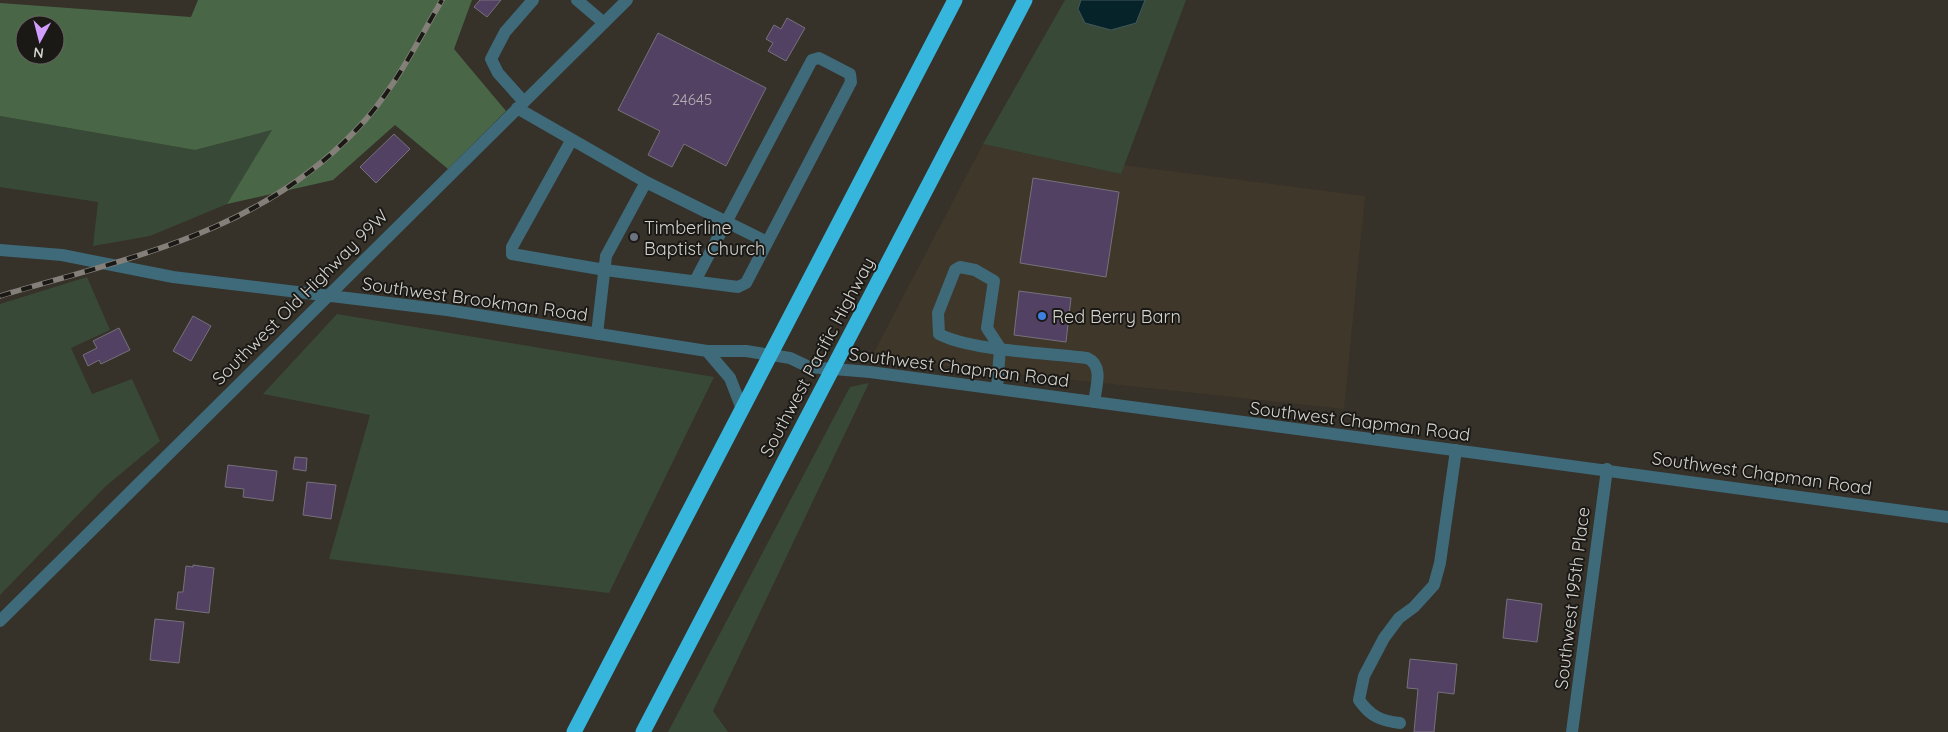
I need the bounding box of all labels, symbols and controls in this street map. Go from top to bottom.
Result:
north arrow [15,15,65,65]
text: N [32,43,45,62]
house number: 24645 [672,90,712,109]
street label: Southwest Old Highway 99W [207,204,393,390]
place label: Timberline Baptist Church [644,216,765,260]
marker: Timberline Baptist Church [628,231,640,243]
street label: Southwest Pacific Highway [754,253,880,461]
street label: Southwest Brookman Road [361,272,589,326]
place label: Red Berry Barn [1052,305,1181,328]
marker: Red Berry Barn [1036,310,1048,322]
street label: Southwest Chapman Road [848,342,1070,392]
street label: Southwest Chapman Road [1249,396,1471,446]
street label: Southwest Chapman Road [1651,446,1873,500]
street label: Southwest 195th Place [1549,505,1595,691]

